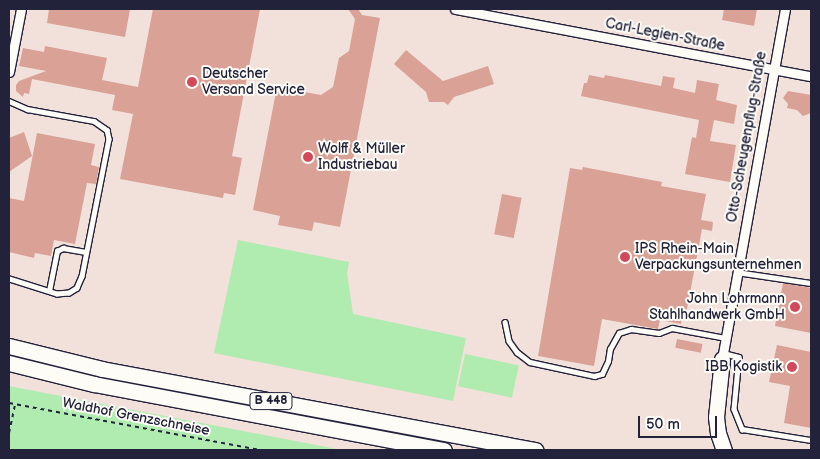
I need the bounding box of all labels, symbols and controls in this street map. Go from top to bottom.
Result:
street label: Carl-Legien-Straße [604,15,726,55]
street label: Otto-Scheugenpflug-Straße [724,50,770,224]
place label: Deutscher Versand Service [202,66,305,98]
marker: Deutscher Versand Service [186,76,198,88]
place label: Wolff & Müller Industriebau [318,141,405,174]
marker: Wolff & Müller Industriebau [302,151,314,163]
place label: IPS Rhein-Main Verpackungsunternehmen [635,241,802,274]
marker: IPS Rhein-Main Verpackungsunternehmen [619,251,631,263]
place label: John Lohrmann Stahlhandwerk GmbH [649,291,785,324]
marker: John Lohrmann Stahlhandwerk GmbH [789,301,801,313]
place label: IBB Kogistik [705,359,782,375]
marker: IBB Kogistik [786,361,798,373]
road number: B 448 [248,392,294,411]
street label: Waldhof Grenzschneise [61,394,211,440]
scale bar [640,406,719,438]
text: 50 m [646,415,680,434]

